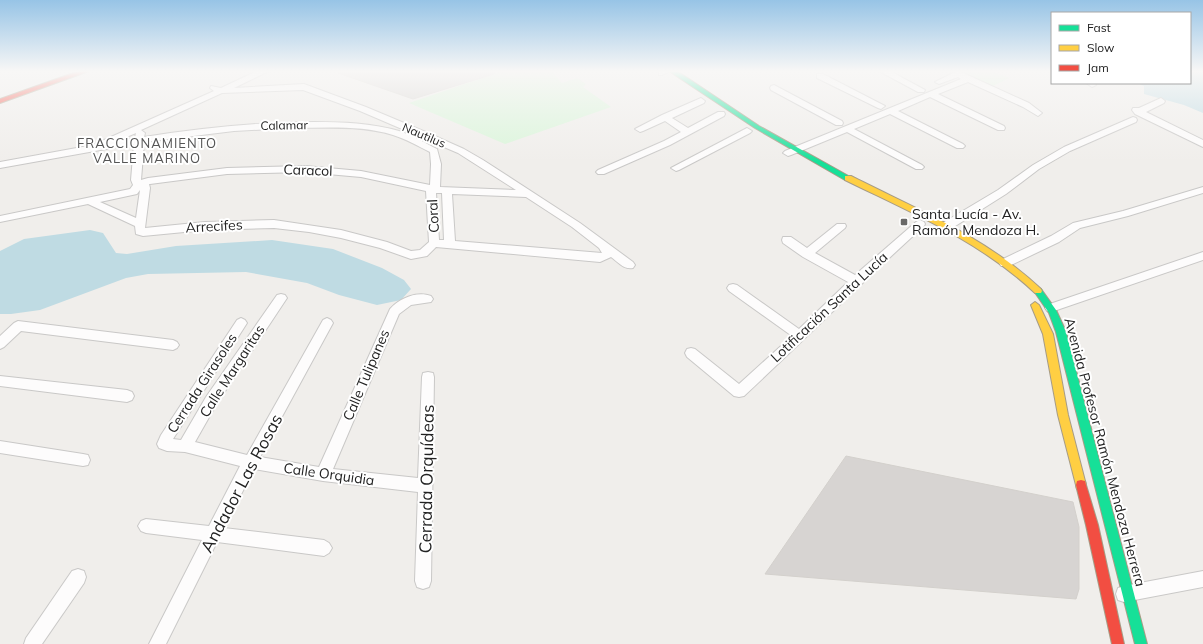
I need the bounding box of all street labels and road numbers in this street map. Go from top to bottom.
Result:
street label: Calamar [260,117,308,133]
street label: Nautilus [400,119,448,151]
street label: Caracol [283,160,333,180]
street label: Coral [423,199,443,233]
street label: Arrecifes [185,216,243,236]
street label: Lotificación Santa Lucía [767,248,891,366]
street label: Avenida Profesor Ramón Mendoza Herrera [1060,316,1150,588]
street label: Calle Margaritas [195,321,269,421]
street label: Calle Tulipanes [339,327,393,423]
street label: Cerrada Girasoles [163,330,241,436]
street label: Cerrada Orquídeas [414,404,438,554]
street label: Andador Las Rosas [196,410,286,556]
street label: Calle Orquidia [282,459,376,489]

